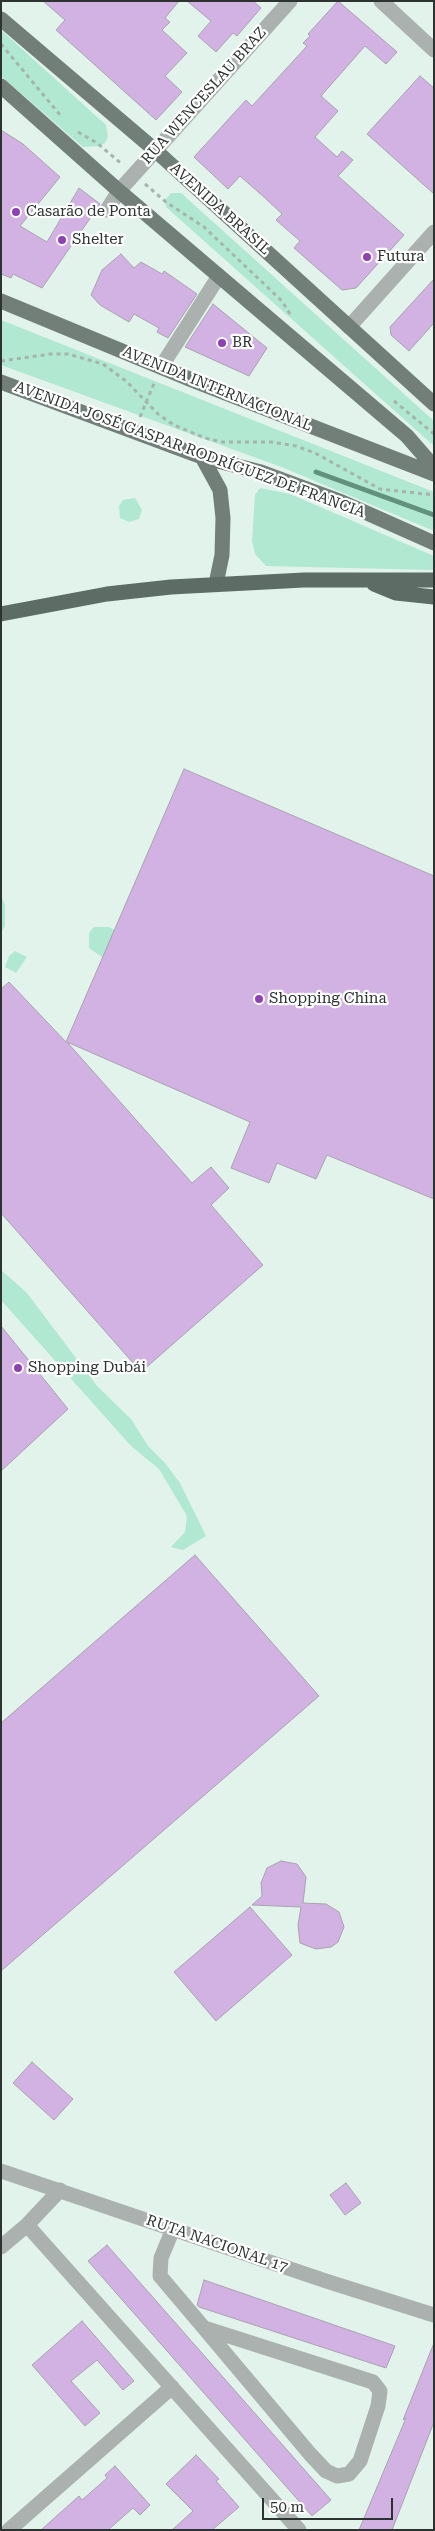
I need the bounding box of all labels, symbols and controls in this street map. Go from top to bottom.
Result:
street label: RUA WENCESLAU BRAZ [138,24,270,168]
street label: AVENIDA BRASIL [166,159,274,259]
place label: Casarão de Ponta [26,203,151,221]
marker: Casarão de Ponta [10,206,22,218]
place label: Shelter [72,231,124,249]
marker: Shelter [56,234,68,246]
place label: Futura [377,248,424,266]
marker: Futura [361,251,373,263]
place label: BR [232,334,252,352]
marker: BR [216,337,228,349]
street label: AVENIDA INTERNACIONAL [120,343,314,435]
street label: AVENIDA JOSÉ GASPAR RODRÍGUEZ DE FRANCIA [12,378,368,522]
place label: Shopping China [269,990,387,1008]
marker: Shopping China [253,993,265,1005]
place label: Shopping Dubái [28,1359,146,1377]
marker: Shopping Dubái [12,1362,24,1374]
street label: RUTA NACIONAL 17 [144,2211,290,2277]
scale bar [265,2488,396,2520]
text: 50 m [270,2498,304,2516]

